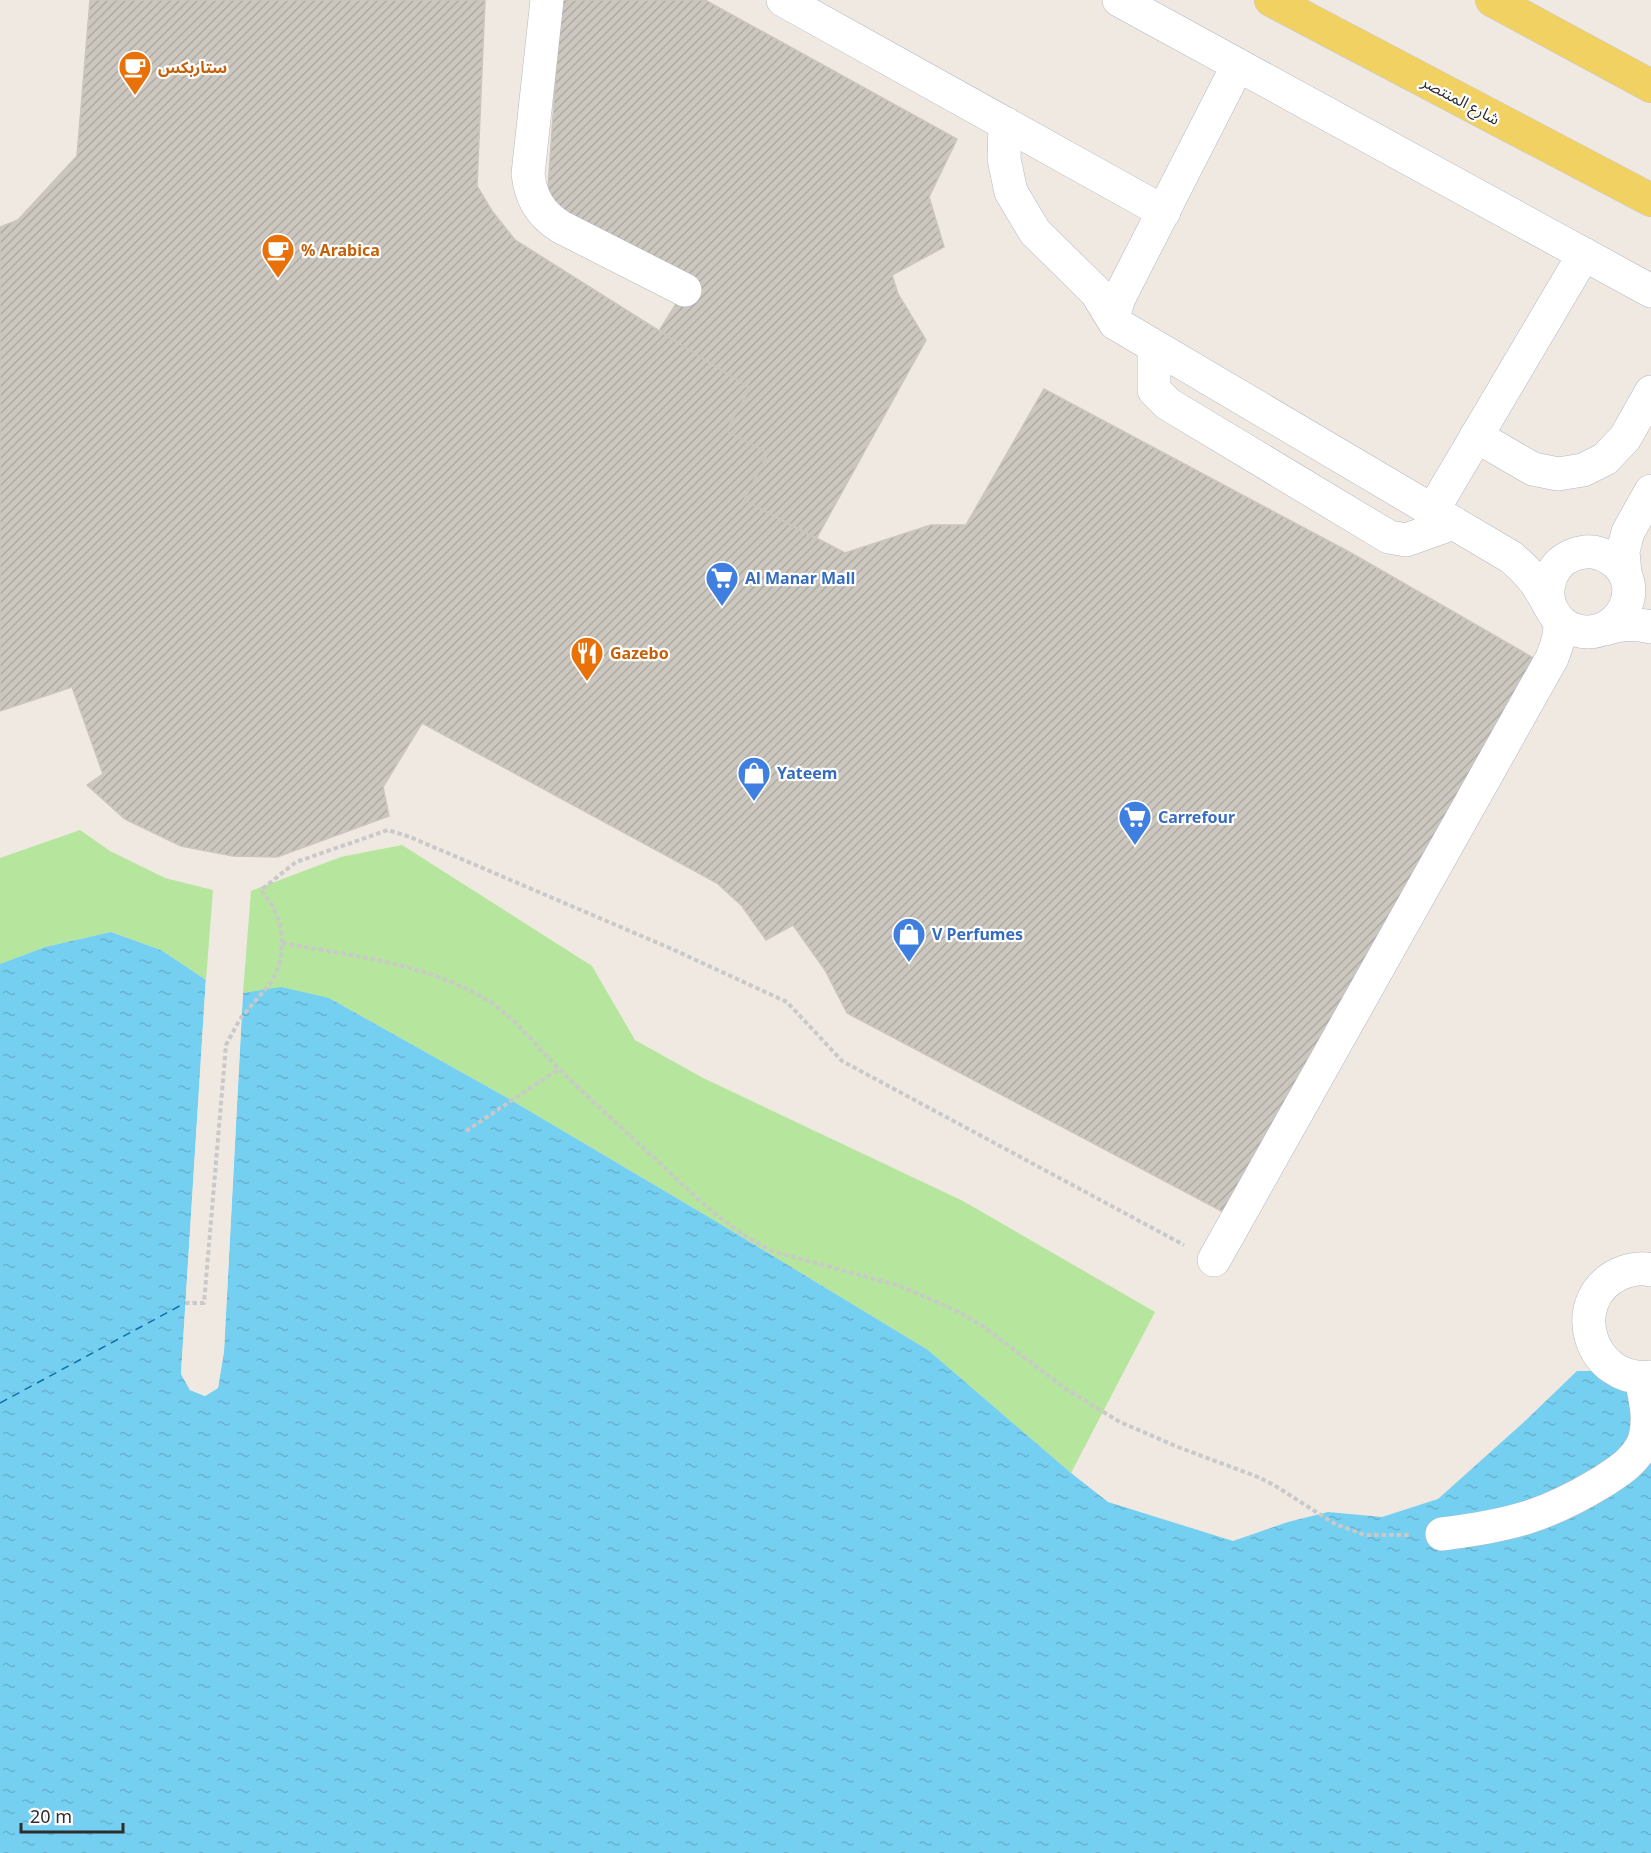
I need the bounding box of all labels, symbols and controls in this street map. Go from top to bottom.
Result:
cafe icon: ستاربكس [117,49,153,96]
place label: ستاربكس [158,56,227,78]
street label: شارع المنتصر [1416,70,1504,132]
cafe icon: % Arabica [260,232,296,279]
place label: % Arabica [301,239,380,261]
supermarket icon: Al Manar Mall [704,560,740,607]
place label: Al Manar Mall [745,567,855,589]
restaurant icon: Gazebo [569,635,605,682]
place label: Gazebo [610,642,669,664]
shop icon: Yateem [736,755,772,802]
place label: Yateem [777,762,837,784]
supermarket icon: Carrefour [1117,799,1153,846]
place label: Carrefour [1158,806,1235,828]
shop icon: V Perfumes [891,916,927,963]
place label: V Perfumes [932,923,1023,945]
scale bar [21,1796,123,1834]
text: 20 m [30,1804,72,1828]

